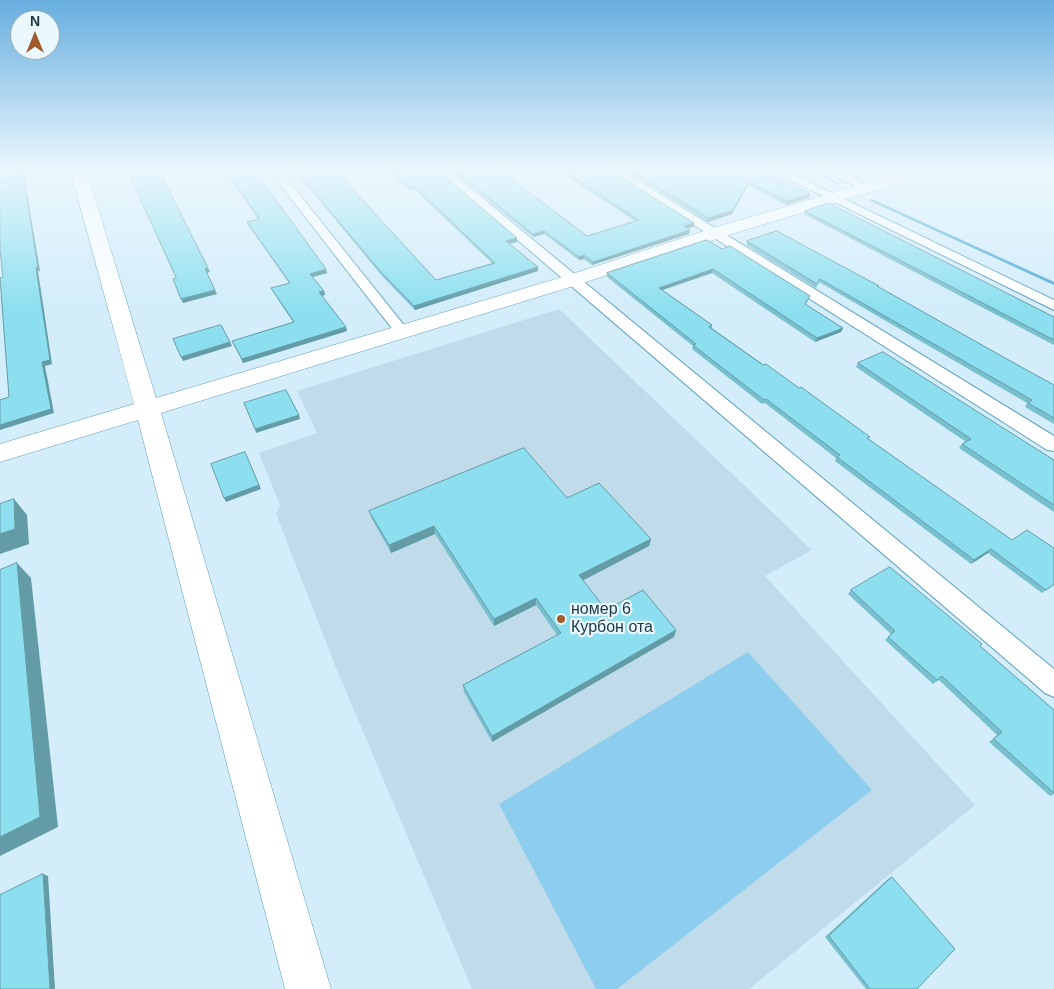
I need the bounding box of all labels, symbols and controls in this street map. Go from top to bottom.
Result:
north arrow [10,10,60,60]
text: N [30,13,40,29]
place label: номер 6 Курбон ота [571,600,653,638]
marker: номер 6 Курбон ота [555,613,567,625]

